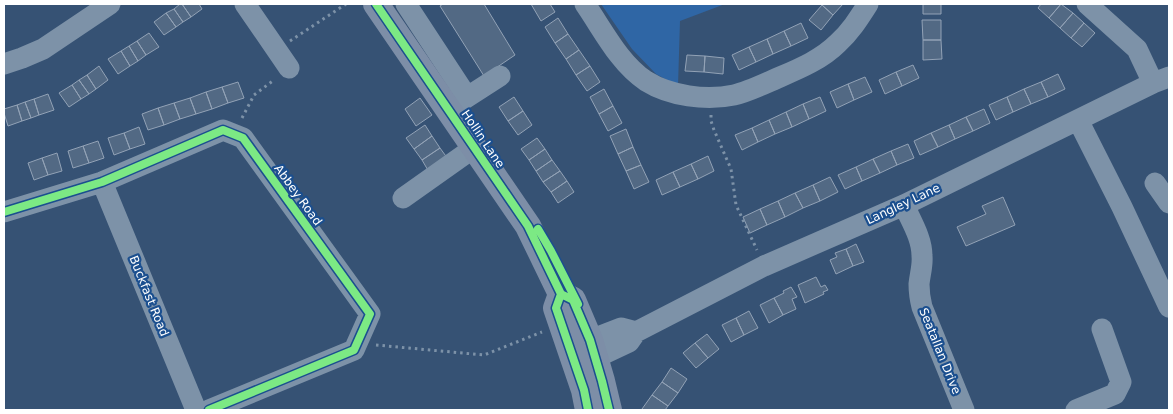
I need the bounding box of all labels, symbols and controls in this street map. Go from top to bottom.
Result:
street label: Hollin Lane [459,107,507,171]
street label: Abbey Road [271,162,325,228]
street label: Langley Lane [864,181,942,227]
street label: Buckfast Road [126,254,172,338]
street label: Seatallan Drive [916,306,964,396]

